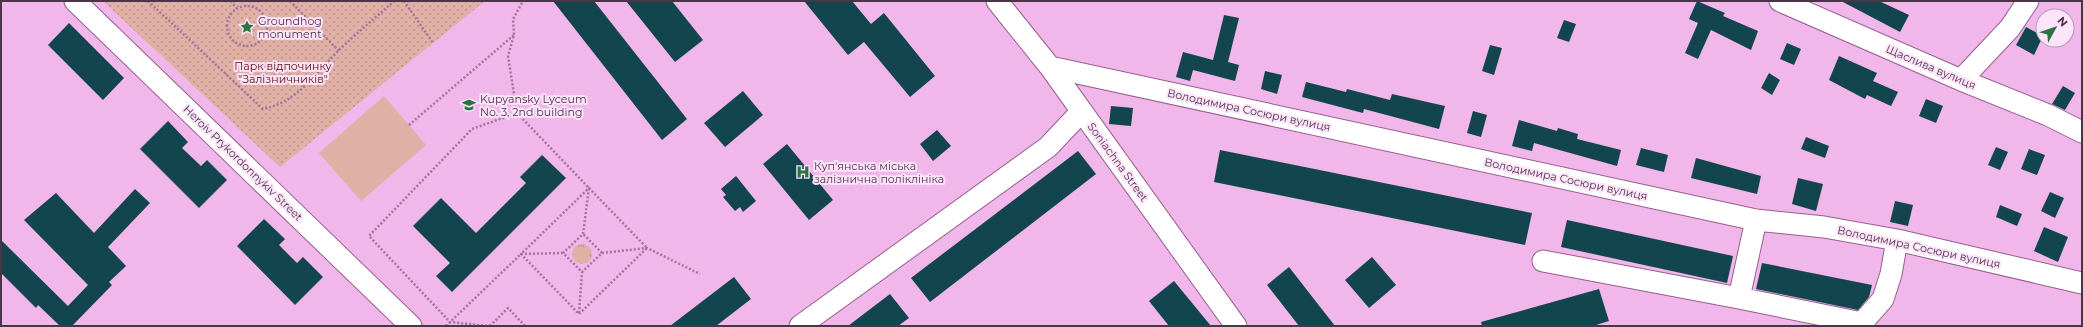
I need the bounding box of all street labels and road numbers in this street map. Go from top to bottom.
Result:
street label: Щаслива вулиця [1884,42,1978,92]
street label: Володимира Сосюри вулиця [1166,86,1332,134]
street label: Heroiv Prykordonnykiv Street [180,102,306,224]
street label: Soniachna Street [1085,120,1152,205]
street label: Володимира Сосюри вулиця [1483,155,1649,203]
street label: Володимира Сосюри вулиця [1836,223,2002,271]

